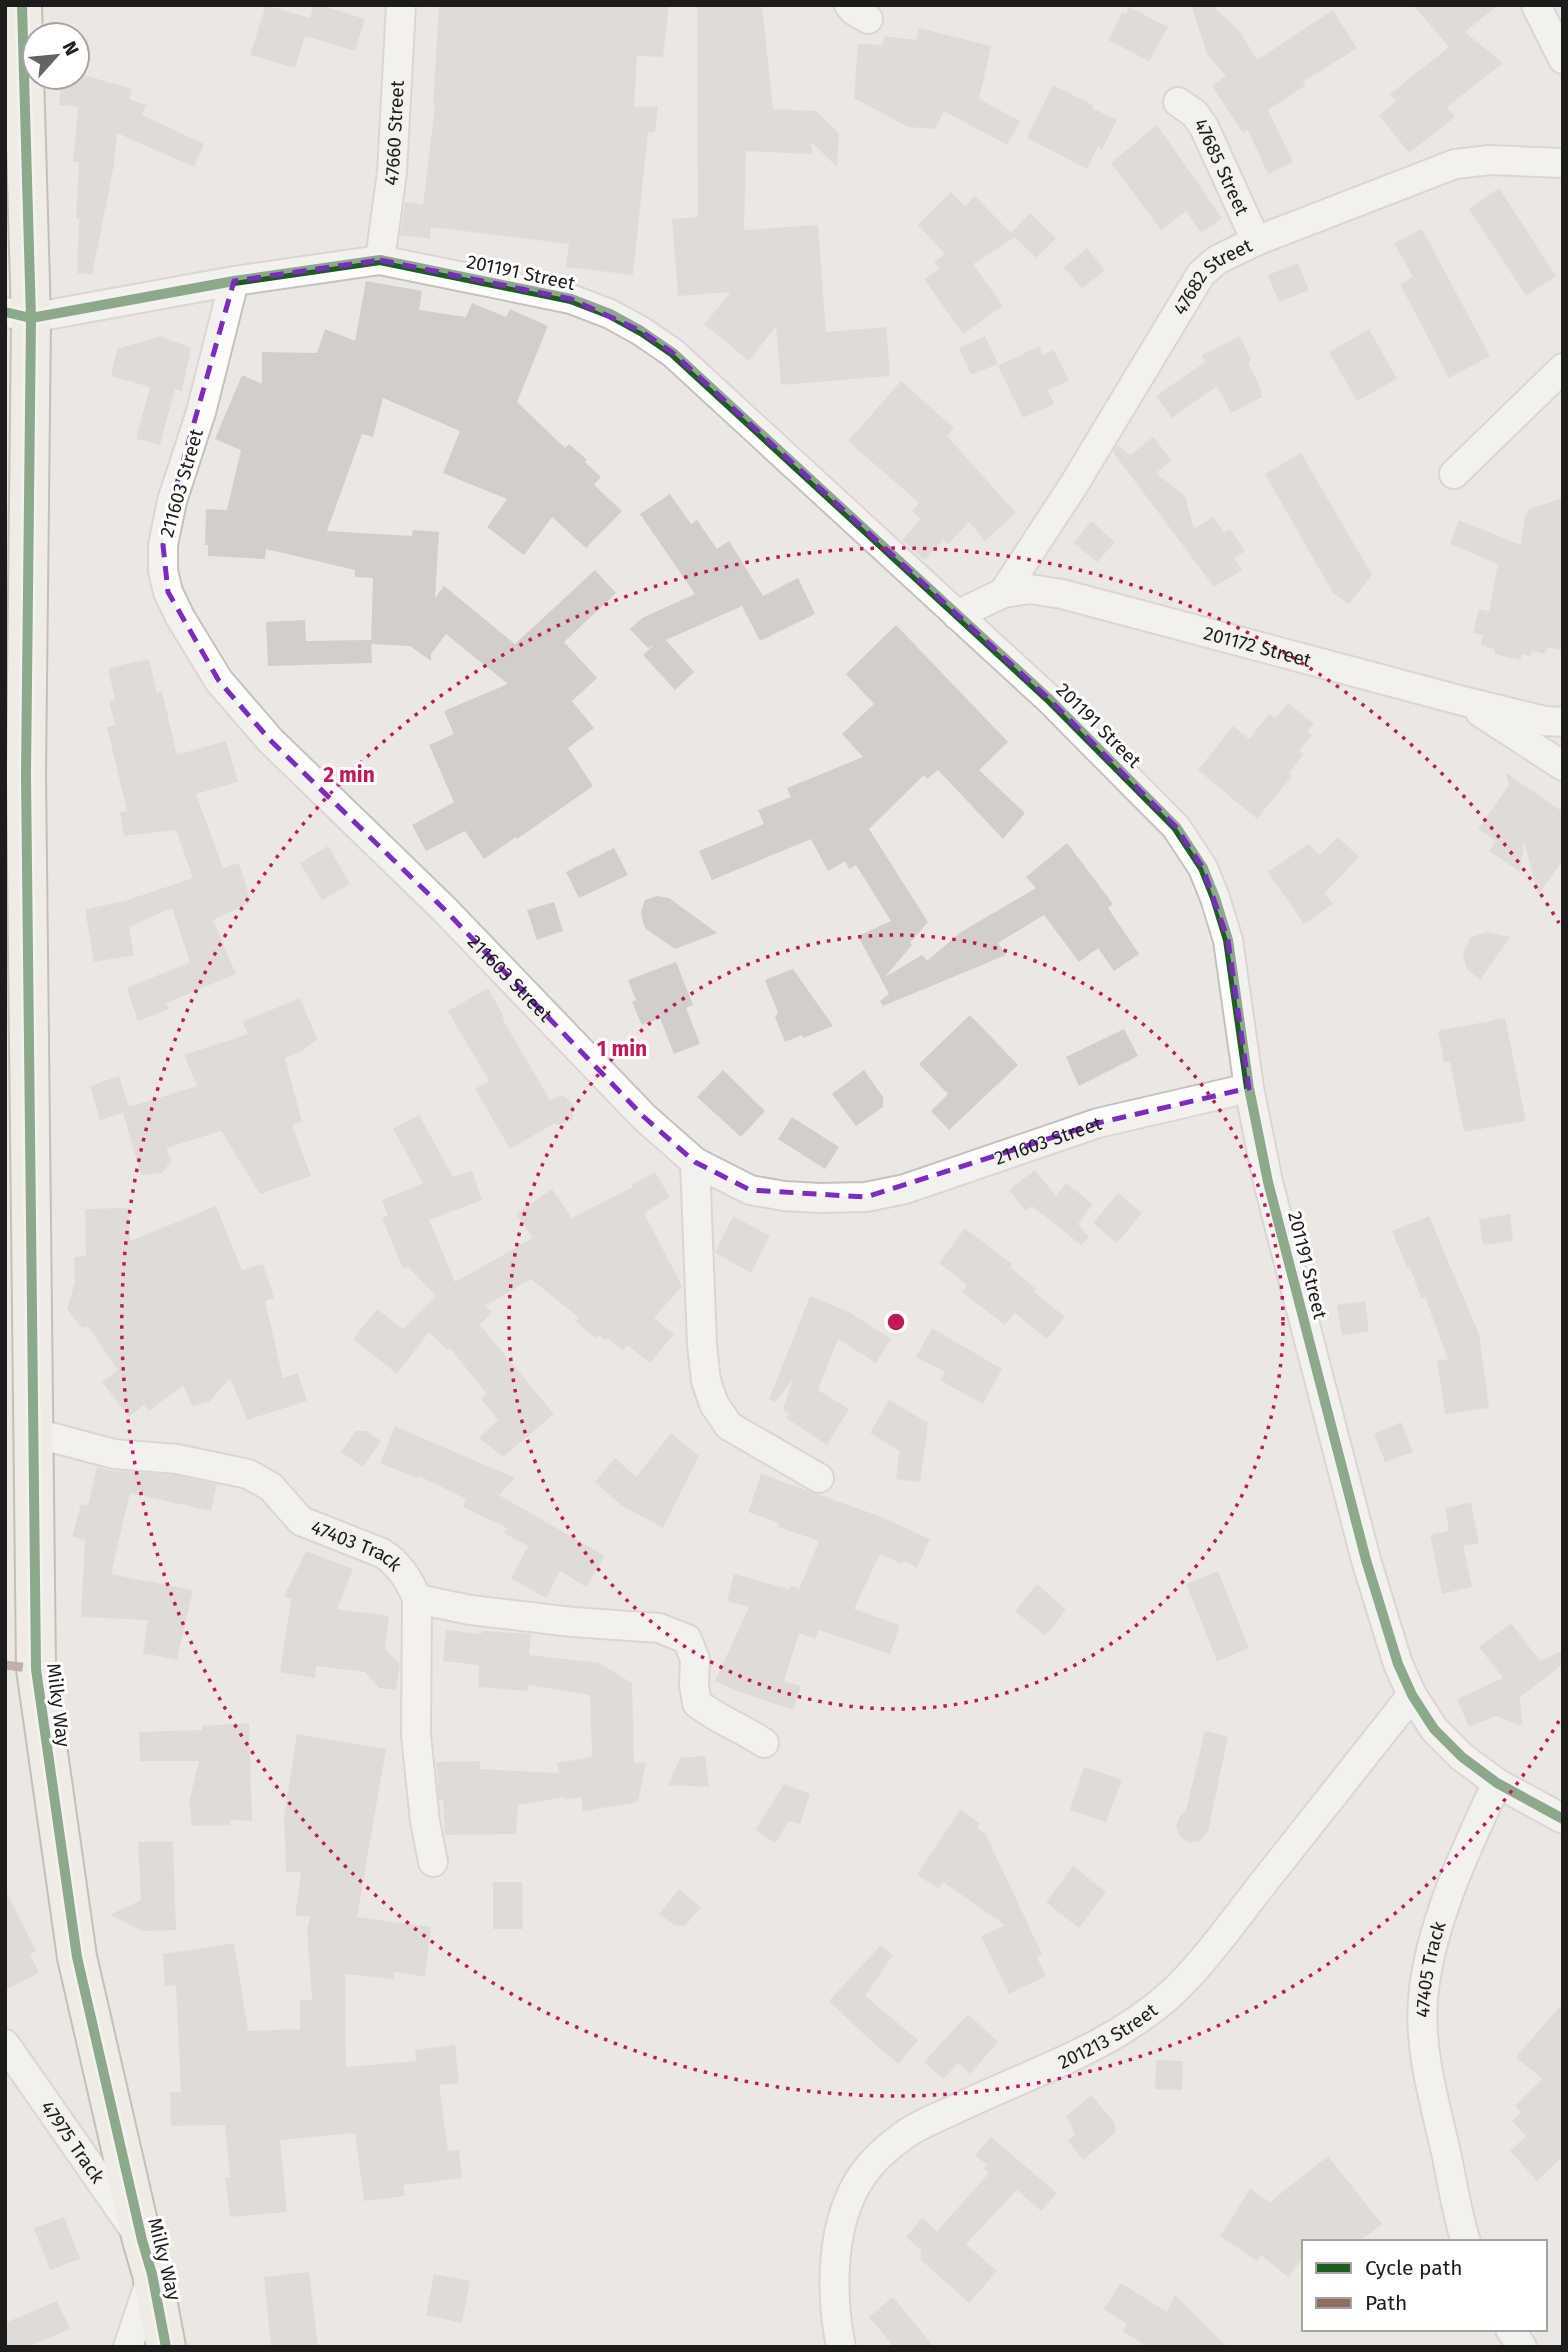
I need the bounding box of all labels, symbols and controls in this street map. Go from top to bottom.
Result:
north arrow [21,21,91,91]
text: N [58,38,84,59]
street label: 47660 Street [379,80,409,187]
street label: 47685 Street [1189,113,1254,219]
street label: 47682 Street [1168,234,1256,319]
street label: 201191 Street [465,250,577,295]
street label: 211603 Street [155,426,208,540]
street label: 201172 Street [1201,621,1314,672]
street label: 201191 Street [1052,678,1146,773]
text: 2 min [323,762,375,788]
street label: 211603 Street [463,930,557,1027]
text: 1 min [597,1036,647,1062]
street label: 211603 Street [991,1112,1105,1170]
street label: 201191 Street [1283,1209,1332,1321]
centre of rings [884,1310,908,1334]
street label: 47403 Track [308,1515,407,1576]
street label: Milky Way [42,1662,75,1749]
street label: 47405 Track [1411,1918,1451,2018]
street label: 201213 Street [1054,1999,1162,2074]
street label: 47975 Track [36,2096,109,2188]
street label: Milky Way [143,2215,186,2303]
legend [1302,2240,1547,2331]
text: Cycle path [1365,2255,1463,2281]
text: Path [1365,2290,1407,2316]

